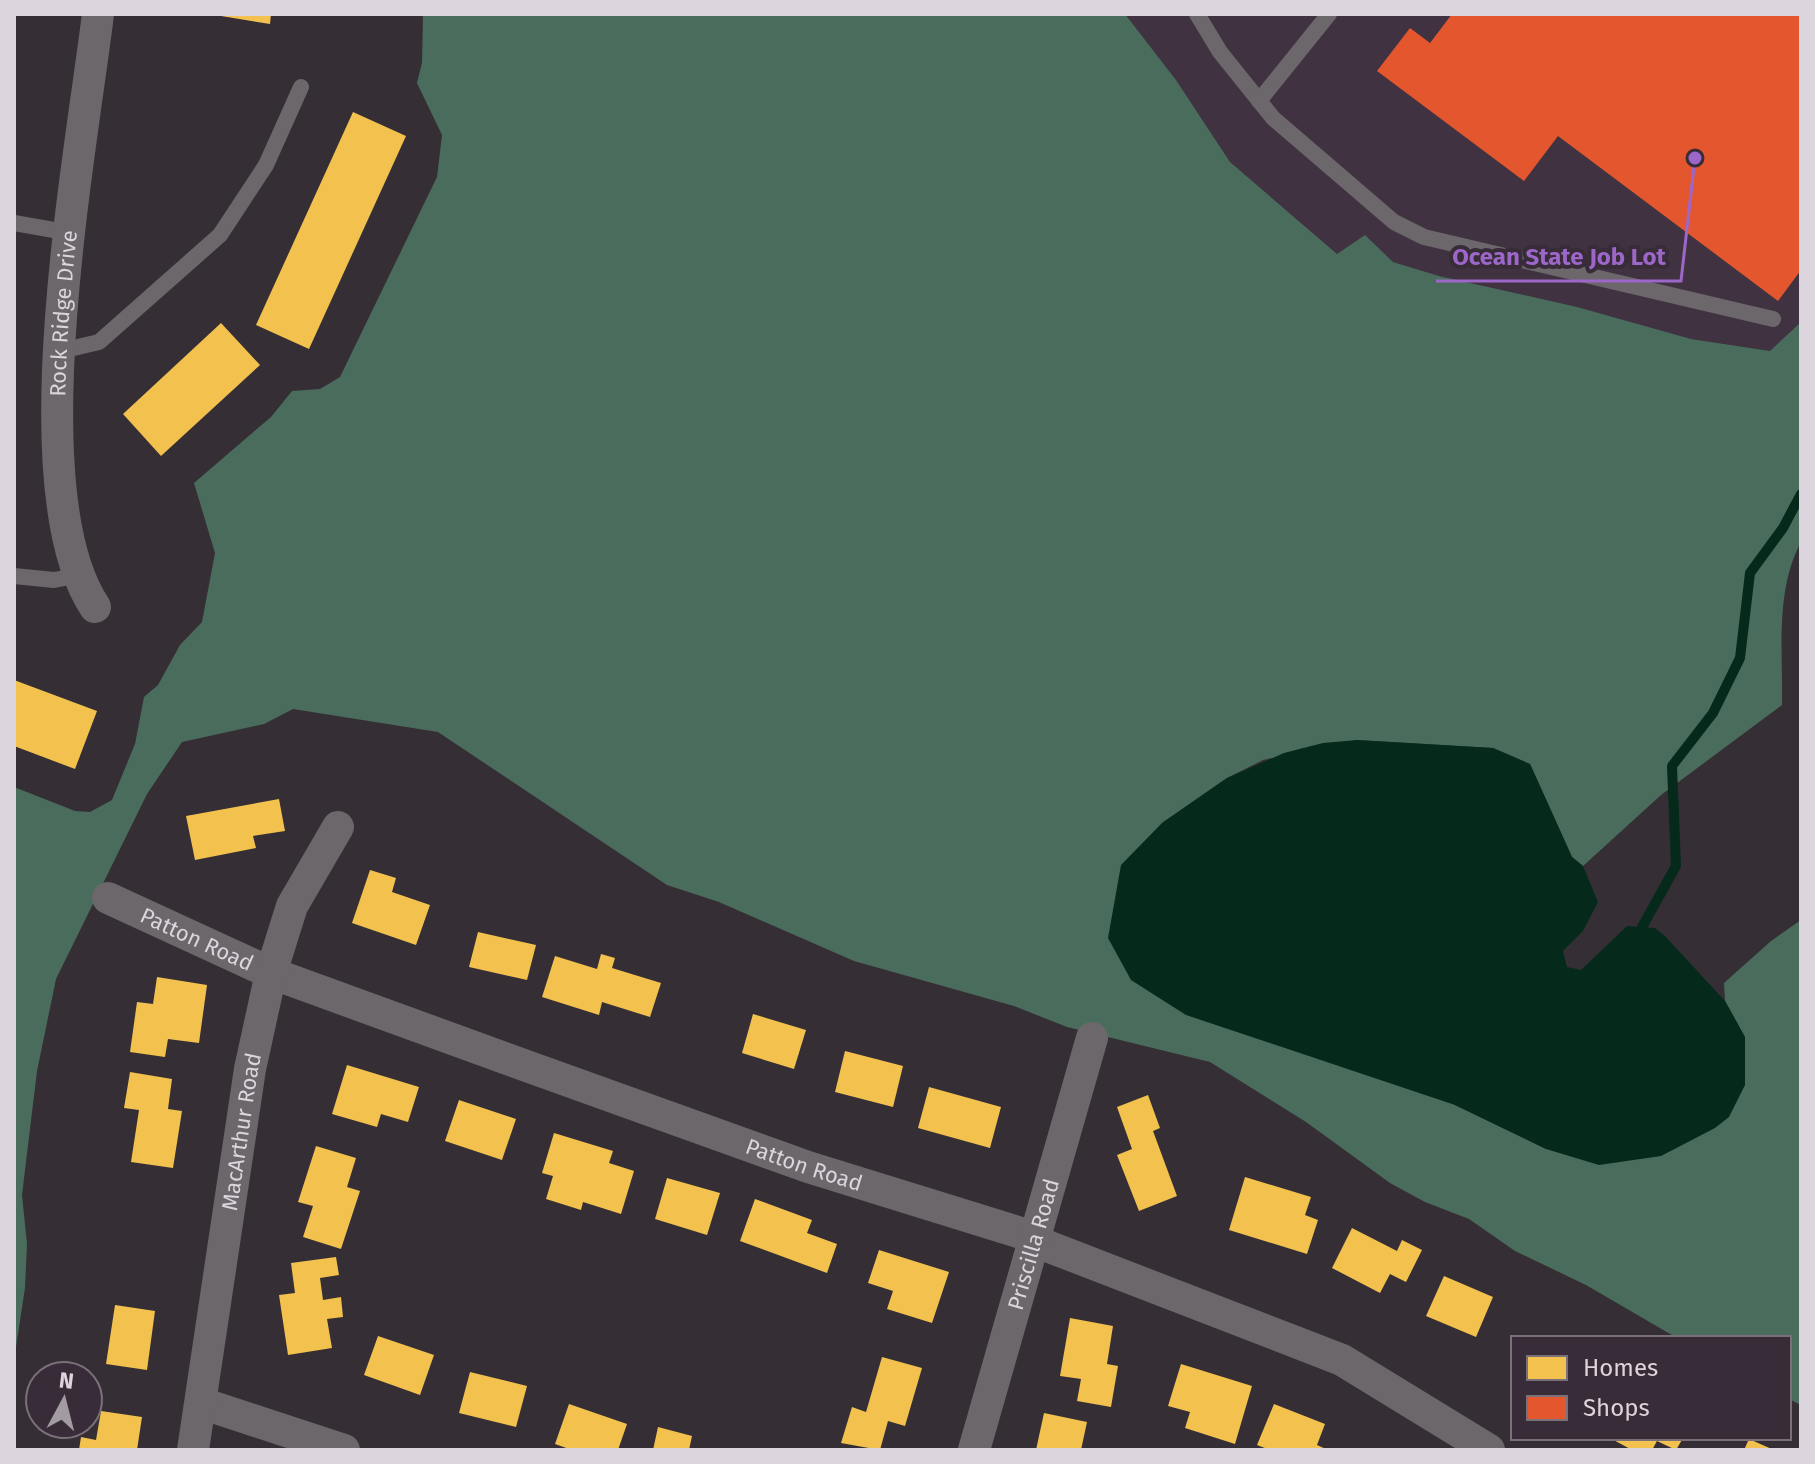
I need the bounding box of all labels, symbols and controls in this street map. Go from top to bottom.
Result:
street label: Rock Ridge Drive [44,229,83,397]
callout: Ocean State Job Lot [1436,233,1681,281]
text: Ocean State Job Lot [1452,243,1667,271]
street label: Patton Road [136,902,258,977]
street label: MacArthur Road [216,1050,267,1212]
street label: Patton Road [742,1133,866,1197]
street label: Priscilla Road [1002,1176,1065,1313]
legend [1511,1336,1791,1440]
text: Homes [1583,1354,1658,1382]
north arrow [24,1360,104,1440]
text: N [57,1366,75,1395]
text: Shops [1583,1394,1650,1422]

